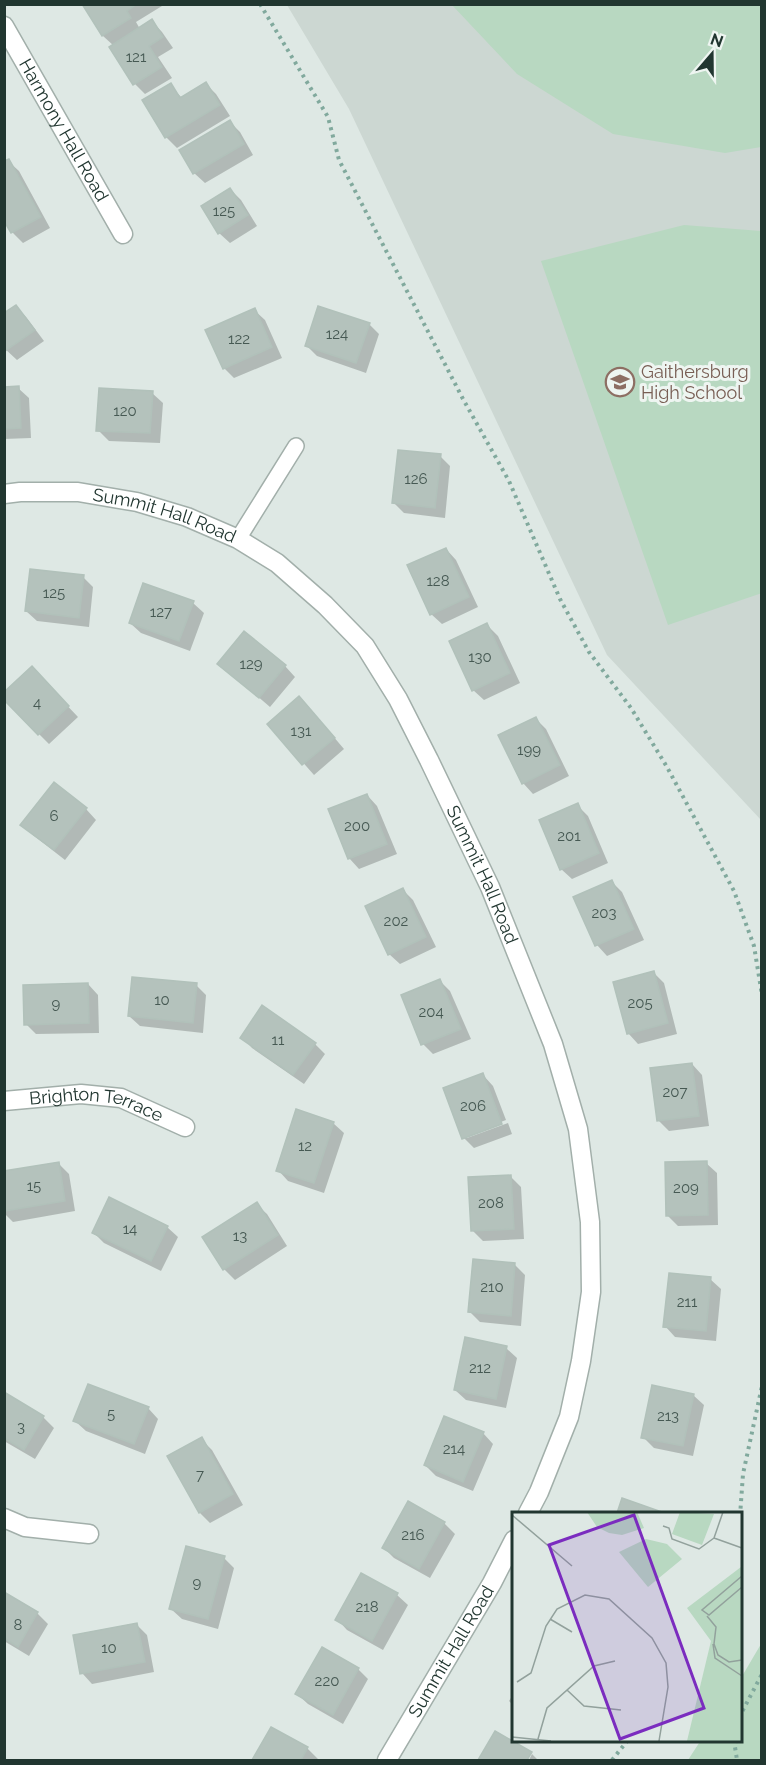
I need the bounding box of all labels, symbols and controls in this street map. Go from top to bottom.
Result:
north arrow [682,24,742,84]
text: N [708,29,726,51]
house number: 121 [126,48,147,66]
street label: Harmony Hall Road [15,55,113,205]
house number: 125 [213,202,235,220]
house number: 124 [326,325,348,343]
house number: 122 [228,330,250,348]
place label: Gaithersburg High School [641,361,749,403]
school or university icon: Gaithersburg High School [604,366,636,398]
house number: 120 [113,402,137,420]
house number: 126 [404,470,428,488]
street label: Summit Hall Road [91,484,240,547]
house number: 128 [426,572,450,590]
house number: 125 [43,584,65,602]
house number: 127 [150,603,172,621]
house number: 130 [468,648,492,666]
house number: 129 [239,655,263,673]
house number: 4 [33,694,41,712]
house number: 131 [291,722,312,740]
house number: 199 [517,741,541,759]
street label: Summit Hall Road [442,802,523,947]
house number: 6 [49,807,59,825]
house number: 200 [344,817,370,835]
house number: 201 [557,827,581,845]
house number: 203 [591,904,617,922]
house number: 202 [384,912,409,930]
house number: 10 [154,991,170,1009]
house number: 205 [627,994,653,1012]
house number: 9 [52,995,61,1013]
house number: 204 [418,1003,444,1021]
house number: 11 [272,1031,285,1049]
street label: Brighton Terrace [28,1083,167,1126]
house number: 207 [663,1083,687,1101]
house number: 206 [460,1097,486,1115]
house number: 12 [298,1137,312,1155]
house number: 15 [27,1177,41,1195]
house number: 209 [673,1179,699,1197]
house number: 208 [478,1194,504,1212]
house number: 14 [123,1220,137,1238]
house number: 13 [233,1227,247,1245]
house number: 210 [480,1278,504,1296]
house number: 211 [677,1293,698,1311]
house number: 212 [469,1359,491,1377]
house number: 5 [107,1405,115,1423]
house number: 213 [657,1407,679,1425]
house number: 3 [17,1418,25,1436]
house number: 214 [443,1440,465,1458]
house number: 7 [196,1466,204,1484]
inset map [512,1512,742,1741]
house number: 216 [401,1526,425,1544]
house number: 9 [193,1574,202,1592]
street label: Summit Hall Road [404,1582,498,1721]
house number: 218 [355,1598,379,1616]
house number: 8 [14,1616,23,1634]
house number: 10 [101,1639,117,1657]
house number: 220 [315,1672,339,1690]

